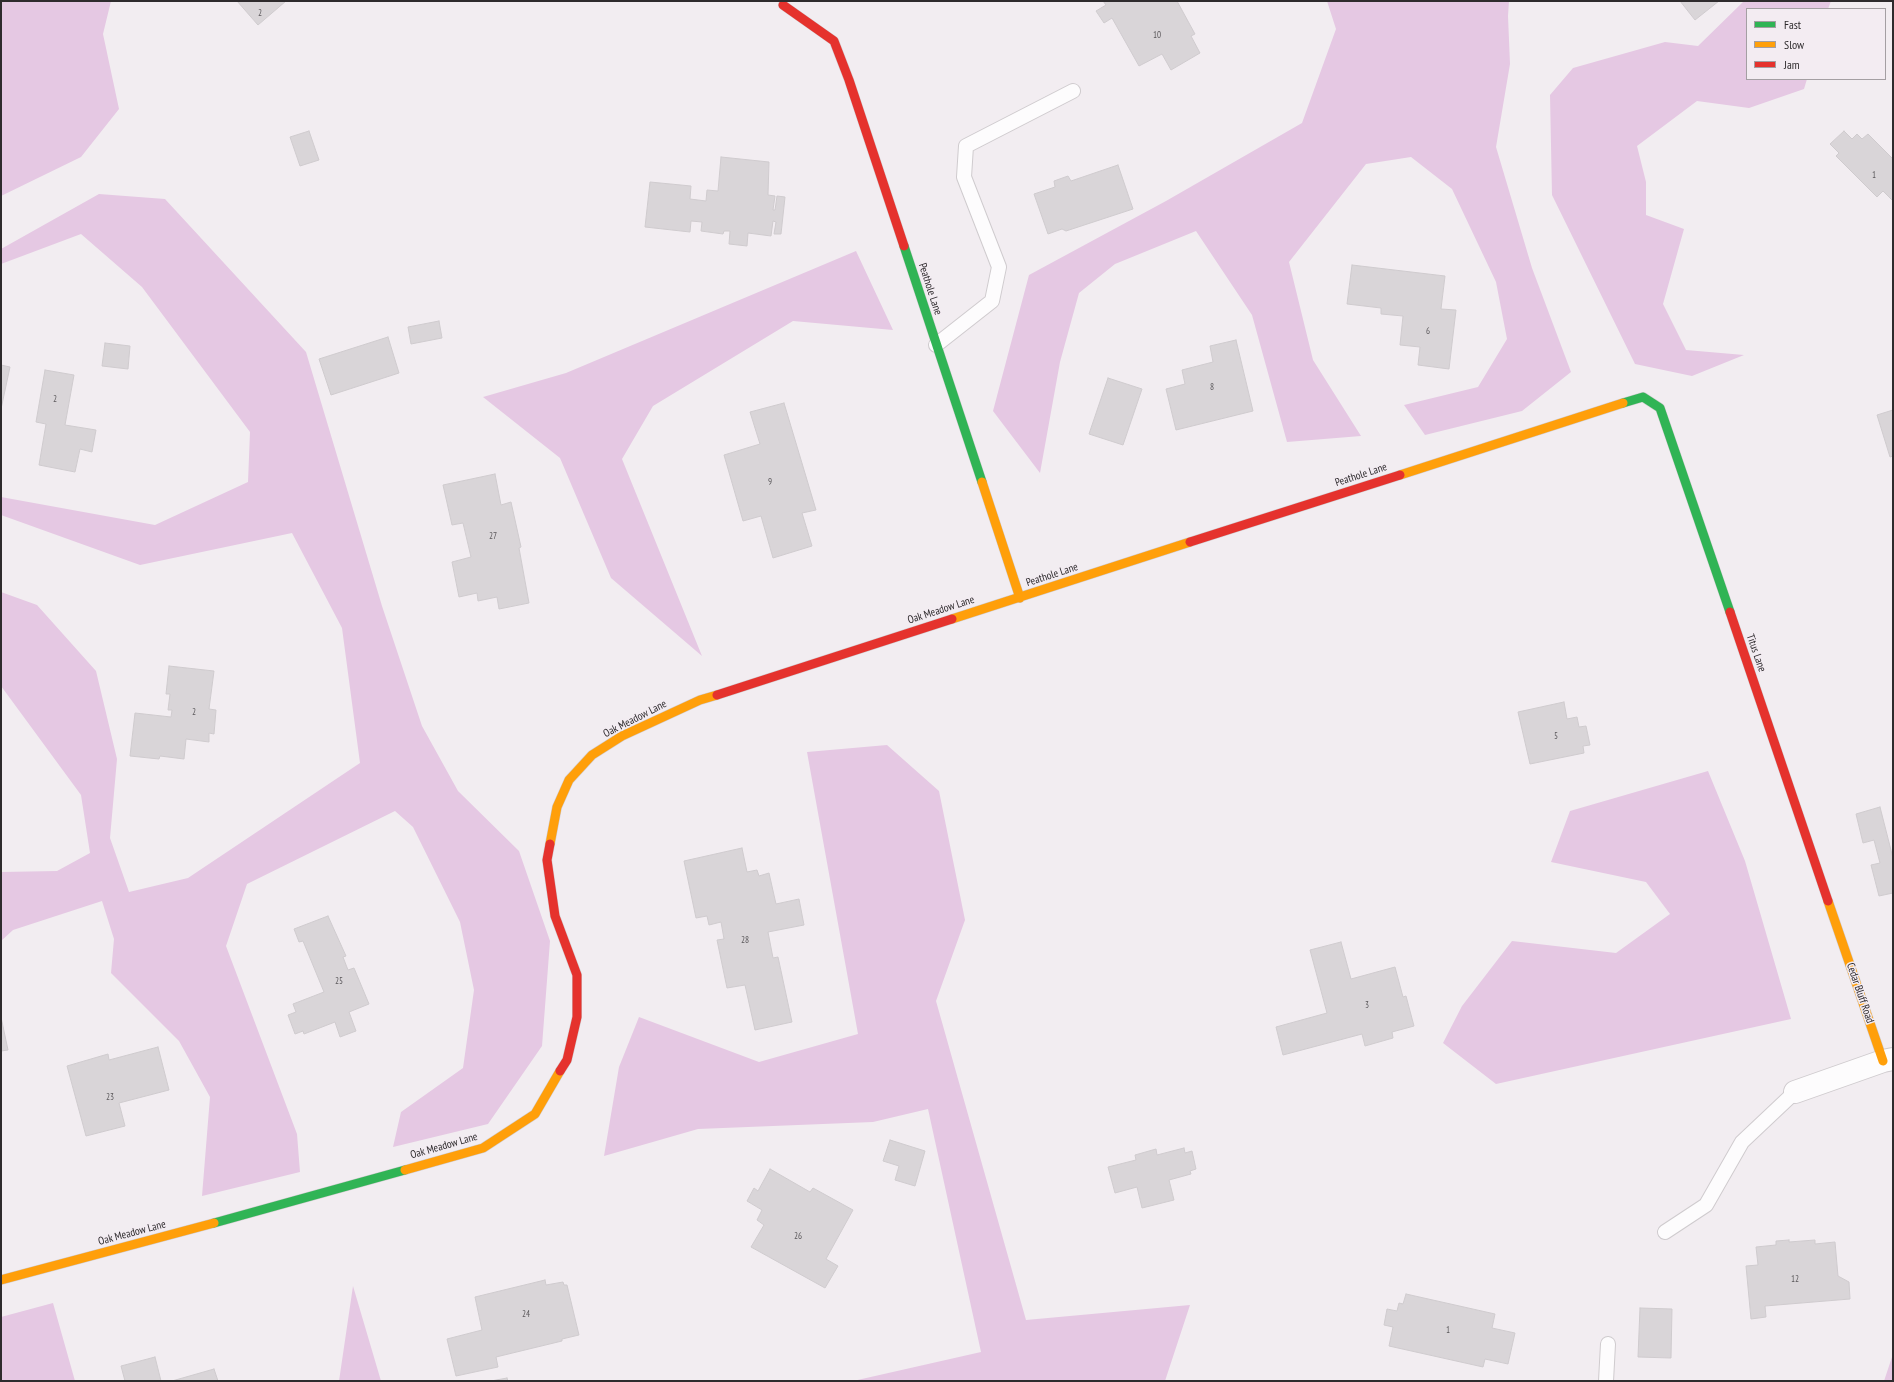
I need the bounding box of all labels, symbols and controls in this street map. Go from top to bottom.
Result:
house number: 2 [258,8,262,18]
legend [1746,8,1886,80]
text: Fast [1784,17,1801,32]
house number: 10 [1153,30,1161,40]
text: Slow [1784,37,1804,52]
text: Jam [1784,57,1800,72]
house number: 1 [1872,170,1876,180]
street label: Peathole Lane [915,261,945,317]
house number: 6 [1426,326,1430,336]
house number: 8 [1210,382,1214,392]
house number: 2 [53,394,57,404]
street label: Peathole Lane [1333,460,1389,490]
house number: 9 [768,477,772,487]
house number: 27 [489,531,497,541]
street label: Peathole Lane [1024,560,1080,590]
street label: Oak Meadow Lane [906,593,976,627]
street label: Titus Lane [1743,632,1769,674]
street label: Oak Meadow Lane [601,697,669,741]
house number: 2 [192,707,196,717]
house number: 5 [1554,731,1558,741]
house number: 28 [741,935,749,945]
street label: Cedar Bluff Road [1843,961,1877,1025]
house number: 25 [335,976,343,986]
house number: 3 [1365,1000,1369,1010]
house number: 23 [106,1092,114,1102]
street label: Oak Meadow Lane [409,1130,479,1162]
street label: Oak Meadow Lane [97,1218,167,1248]
house number: 26 [794,1231,802,1241]
house number: 12 [1791,1274,1799,1284]
house number: 24 [522,1309,530,1319]
house number: 1 [1446,1325,1450,1335]

